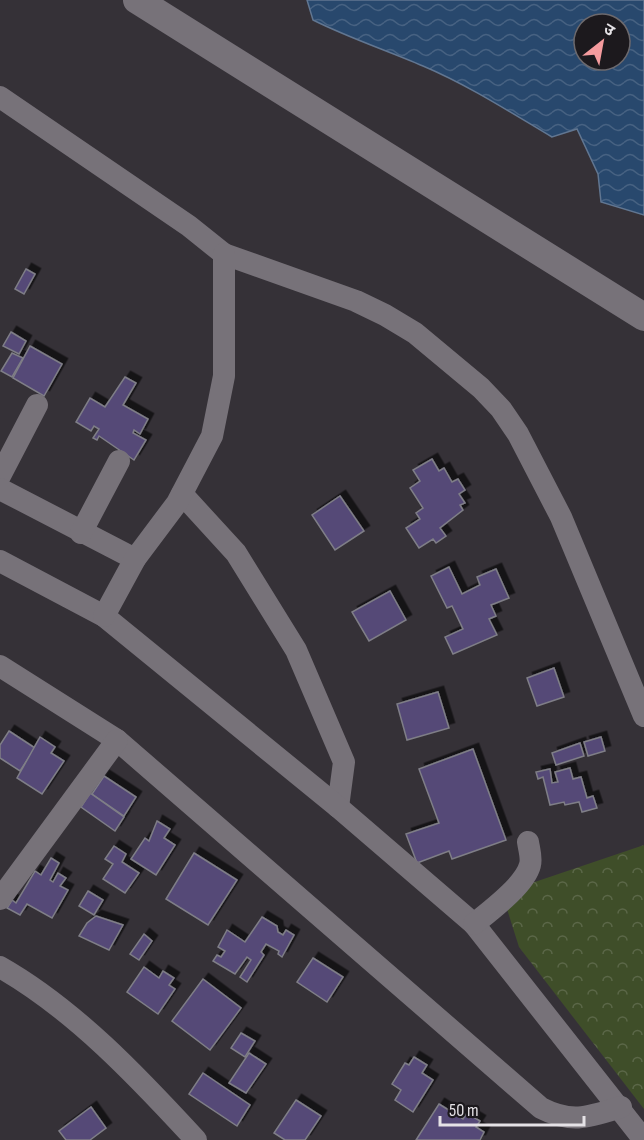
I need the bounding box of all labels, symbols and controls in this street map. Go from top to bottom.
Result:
north arrow [572,12,632,72]
text: उ [600,20,618,41]
scale bar [440,1089,584,1127]
text: 50 m [449,1100,479,1121]

